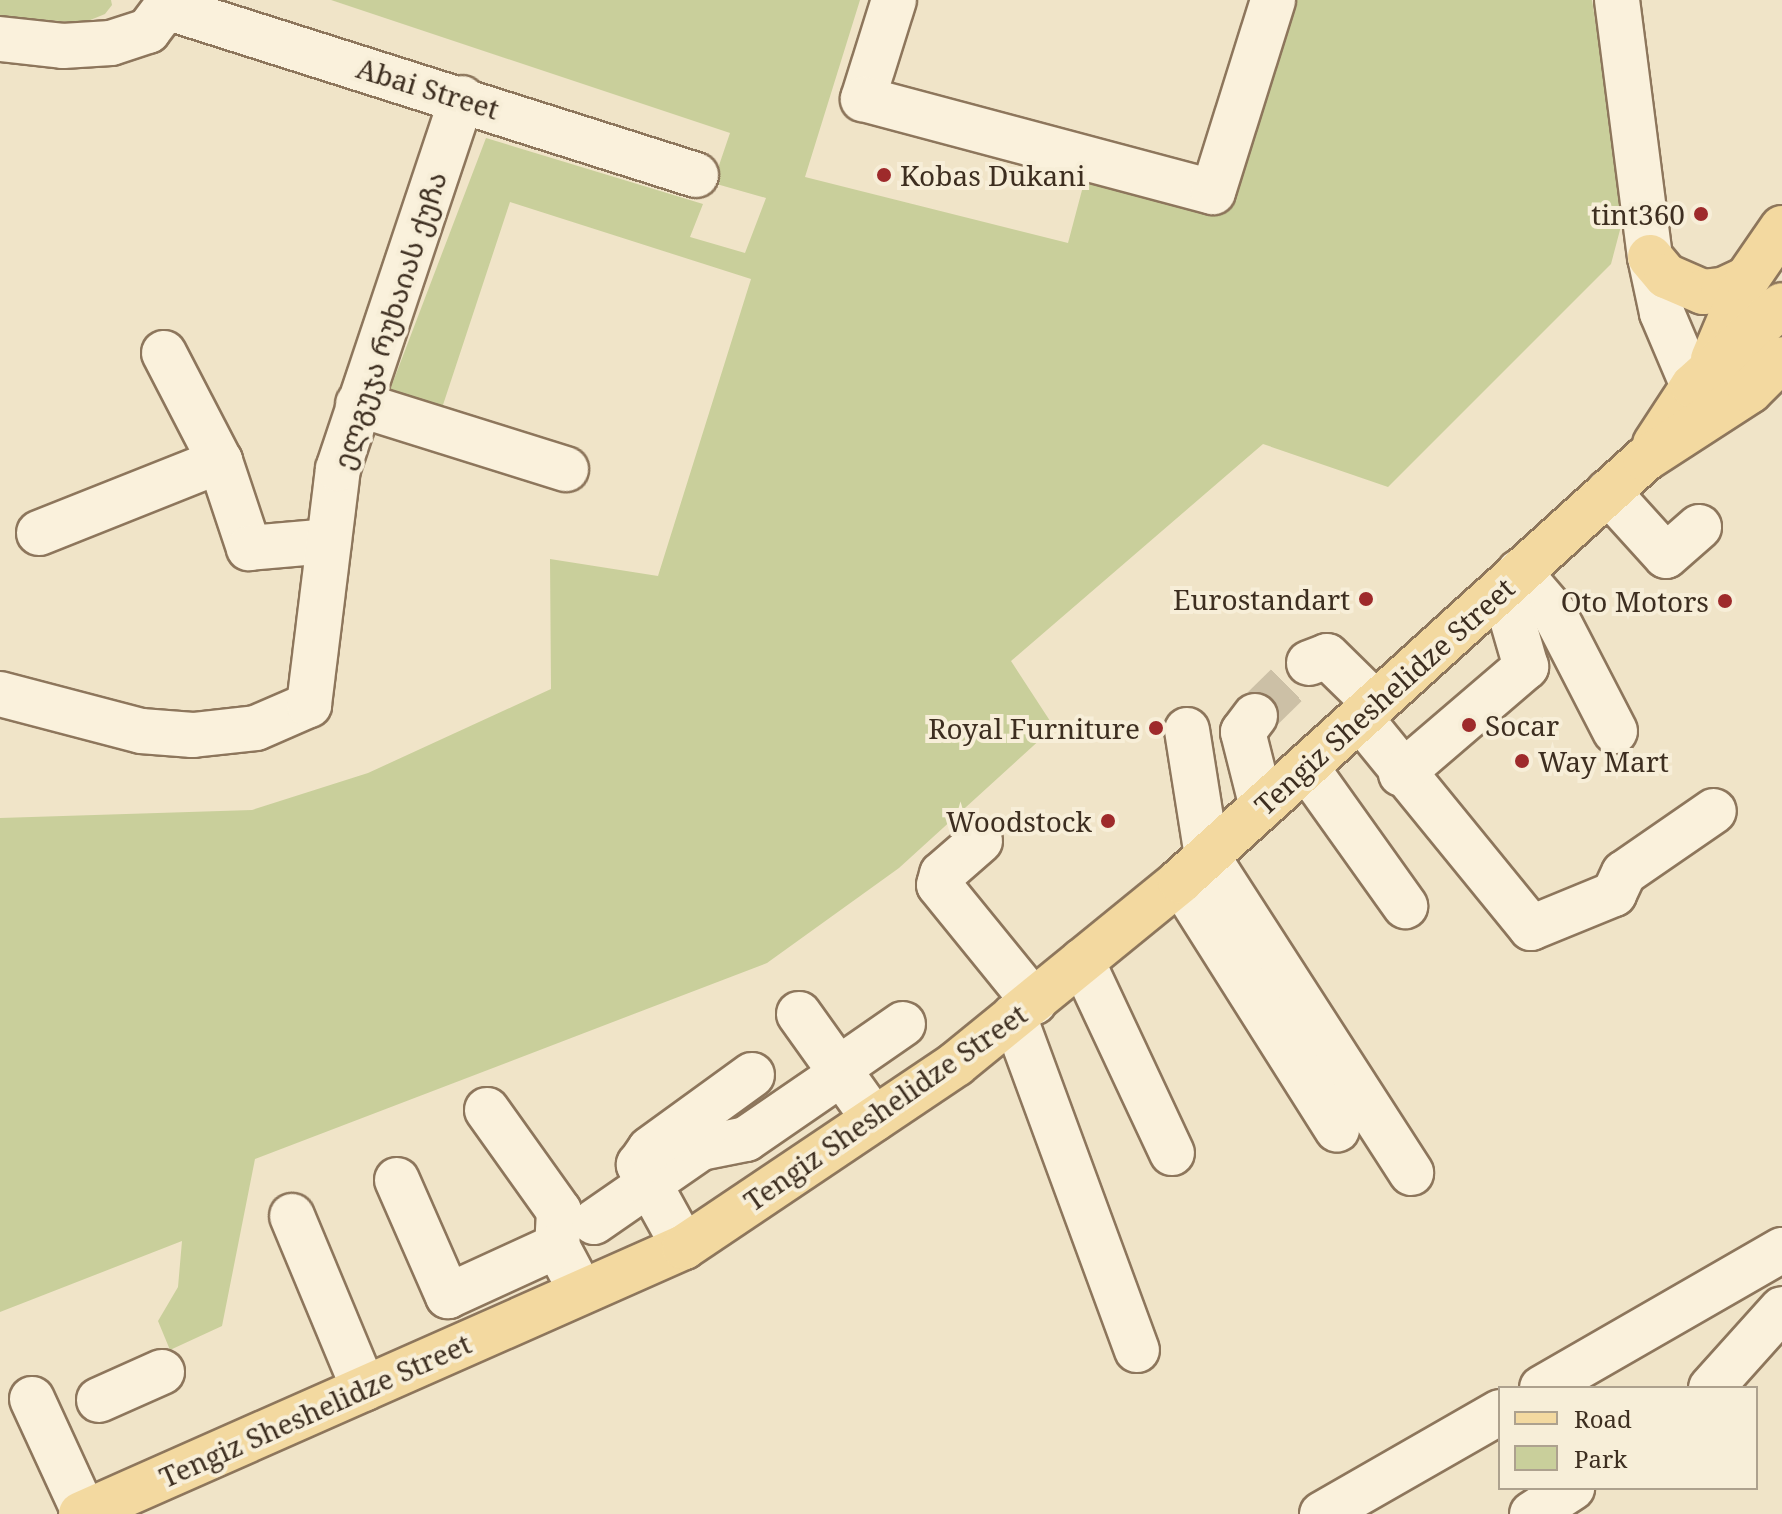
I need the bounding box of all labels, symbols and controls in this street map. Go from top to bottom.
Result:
street label: Abai Street [353,50,503,126]
place label: Kobas Dukani [900,158,1085,192]
marker: Kobas Dukani [875,166,893,184]
street label: ელგუჯა რუხაიას ქუჩა [325,167,453,473]
place label: tint360 [1591,197,1685,231]
marker: tint360 [1692,205,1710,223]
street label: Tengiz Sheshelidze Street [1247,571,1521,821]
place label: Eurostandart [1173,582,1350,616]
place label: Oto Motors [1561,584,1709,618]
marker: Eurostandart [1357,590,1375,608]
marker: Oto Motors [1716,592,1734,610]
place label: Socar [1485,708,1559,742]
place label: Royal Furniture [928,711,1140,745]
marker: Socar [1460,716,1478,734]
marker: Royal Furniture [1147,719,1165,737]
place label: Way Mart [1538,744,1669,778]
marker: Way Mart [1513,752,1531,770]
place label: Woodstock [946,804,1092,838]
marker: Woodstock [1099,812,1117,830]
street label: Tengiz Sheshelidze Street [737,997,1033,1217]
street label: Tengiz Sheshelidze Street [154,1326,476,1494]
legend [1498,1386,1758,1490]
text: Road [1574,1402,1632,1435]
text: Park [1574,1442,1627,1475]

